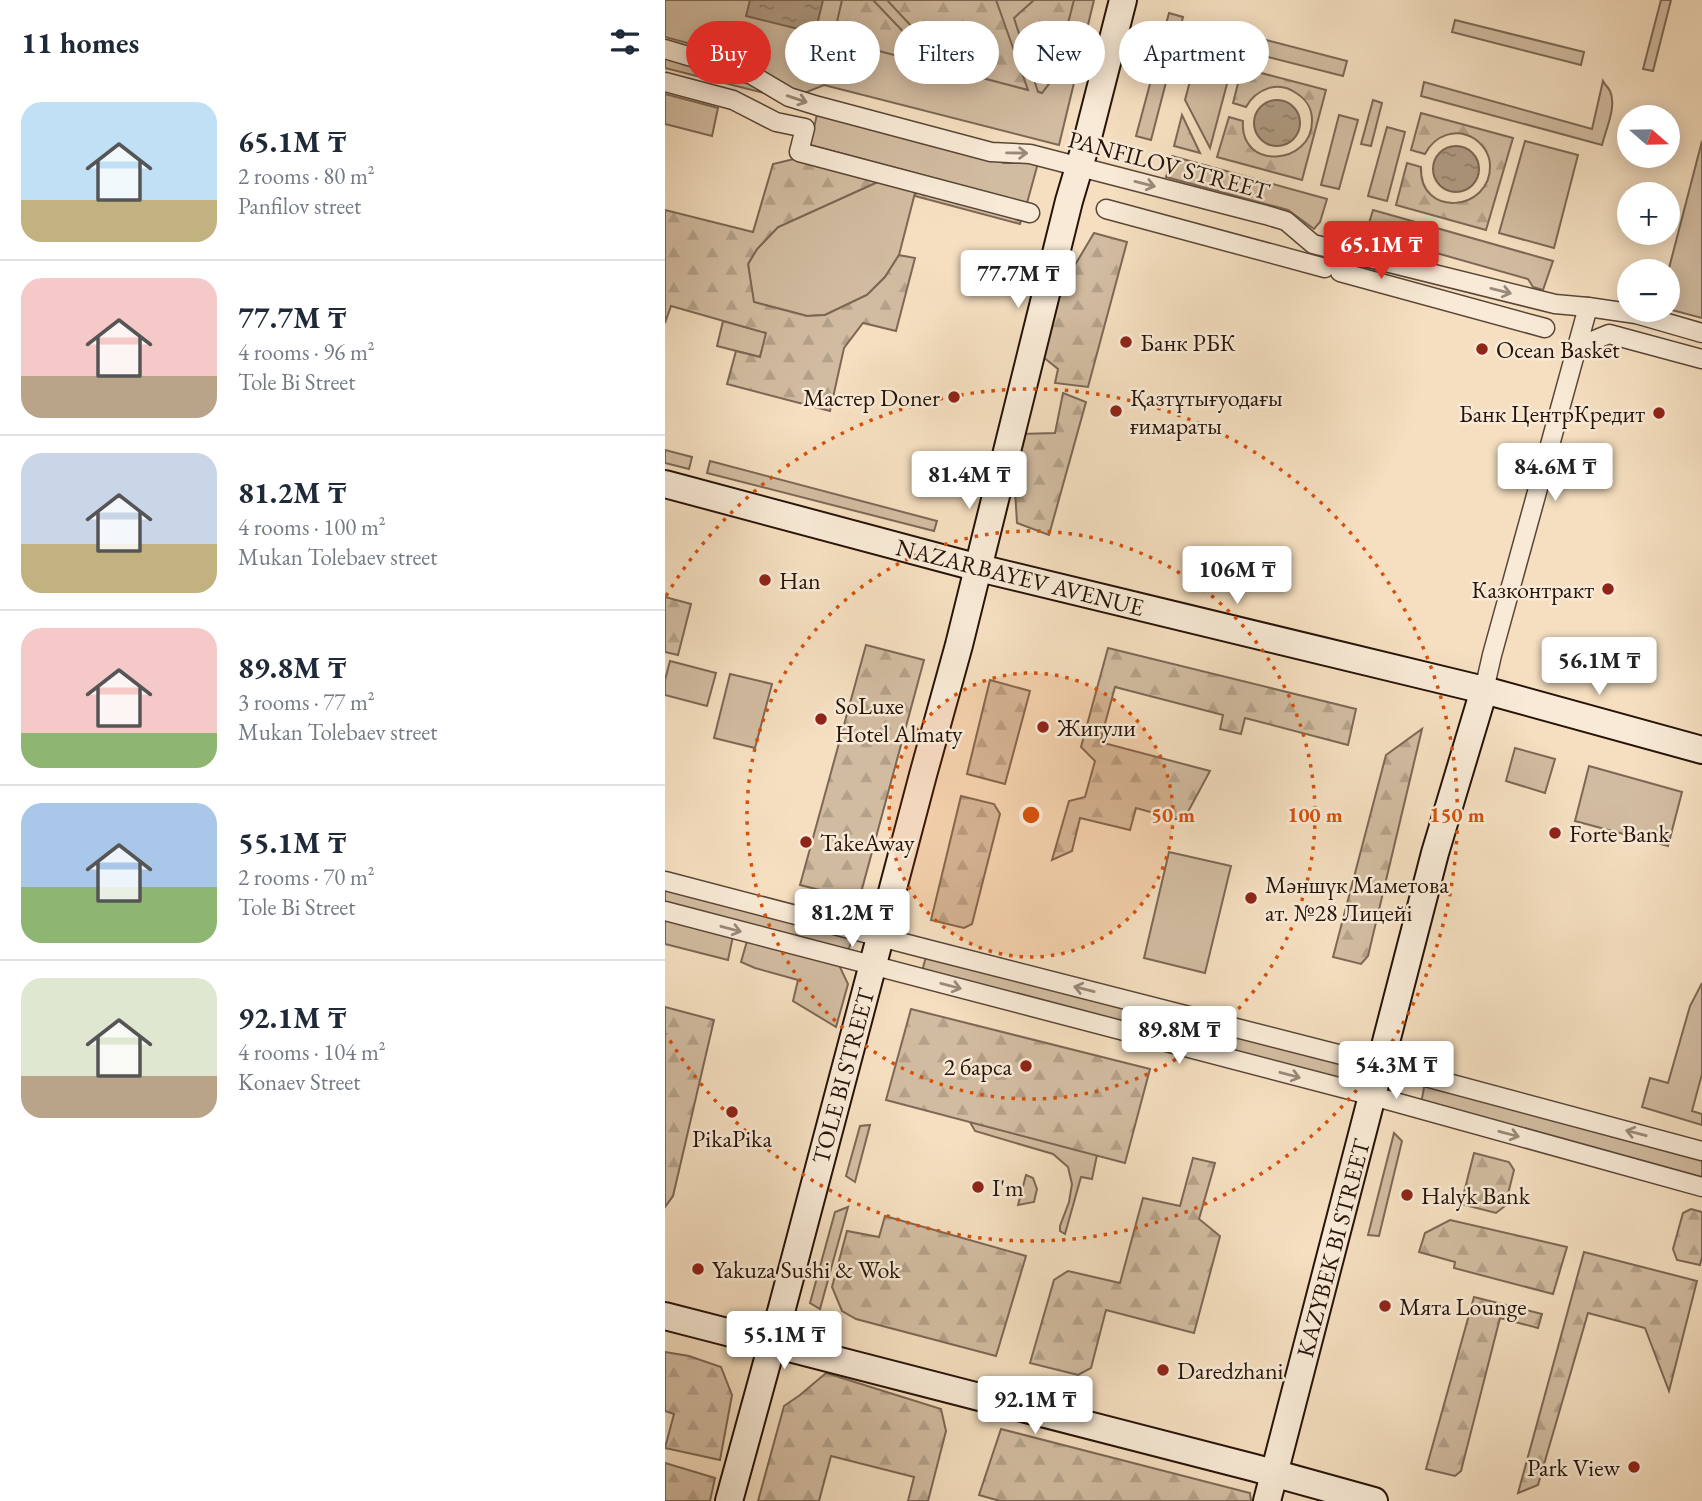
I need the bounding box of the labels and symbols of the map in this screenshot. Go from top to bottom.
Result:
one-way arrow [785,94,807,106]
north arrow [1617,105,1680,168]
street label: PANFILOV STREET [1065,123,1274,207]
one-way arrow [1005,147,1028,160]
one-way arrow [1133,178,1156,191]
pin: 65.1M ₸ [1316,222,1446,281]
pin: 77.7M ₸ [953,250,1083,310]
one-way arrow [1489,285,1512,298]
place label: Банк РБК [1140,327,1236,358]
marker: Банк РБК [1118,334,1134,350]
place label: Ocean Basket [1496,334,1620,365]
marker: Ocean Basket [1474,341,1490,357]
place label: Мастер Doner [803,382,940,413]
place label: Қазтұтығуодағы ғимараты [1130,382,1283,441]
marker: Мастер Doner [946,389,962,405]
place label: Банк ЦентрКредит [1459,398,1645,429]
marker: Қазтұтығуодағы ғимараты [1108,403,1124,419]
marker: Банк ЦентрКредит [1651,405,1667,421]
pin: 84.6M ₸ [1490,444,1620,503]
pin: 81.4M ₸ [904,452,1034,511]
street label: NAZARBAYEV AVENUE [893,531,1147,623]
pin: 106M ₸ [1180,546,1294,606]
place label: Han [779,565,821,596]
marker: Han [757,572,773,588]
place label: Казконтракт [1472,574,1594,605]
marker: Казконтракт [1600,581,1616,597]
pin: 56.1M ₸ [1534,638,1664,697]
place label: SoLuxe Hotel Almaty [835,690,963,749]
marker: SoLuxe Hotel Almaty [813,711,829,727]
place label: Жигули [1056,712,1136,743]
marker: Жигули [1035,719,1051,735]
text: 50 m [1151,801,1195,828]
text: 100 m [1287,801,1343,828]
text: 150 m [1429,801,1485,828]
centre of rings [1019,803,1043,827]
place label: Forte Bank [1569,818,1670,849]
marker: Forte Bank [1547,825,1563,841]
place label: TakeAway [820,827,915,858]
marker: TakeAway [798,834,814,850]
place label: Мәншүк Маметова ат. №28 Лицейі [1265,869,1449,928]
pin: 81.2M ₸ [787,890,917,949]
marker: Мәншүк Маметова ат. №28 Лицейі [1243,890,1259,906]
one-way arrow [719,923,742,936]
one-way arrow [939,980,962,993]
one-way arrow [1073,982,1096,995]
street label: TOLE BI STREET [805,984,882,1167]
pin: 89.8M ₸ [1114,1006,1244,1066]
pin: 54.3M ₸ [1331,1042,1461,1101]
place label: 2 барса [944,1051,1012,1082]
marker: 2 барса [1018,1058,1034,1074]
one-way arrow [1278,1069,1301,1082]
marker: PikaPika [724,1104,740,1120]
place label: PikaPika [692,1123,772,1154]
one-way arrow [1625,1126,1648,1139]
one-way arrow [1498,1128,1520,1141]
street label: KAZYBEK BI STREET [1289,1135,1377,1360]
place label: I'm [992,1172,1024,1203]
marker: I'm [970,1179,986,1195]
place label: Halyk Bank [1421,1180,1531,1211]
marker: Halyk Bank [1399,1187,1415,1203]
place label: Yakuza Sushi & Wok [712,1254,901,1285]
marker: Yakuza Sushi & Wok [690,1261,706,1277]
place label: Мята Lounge [1399,1291,1527,1322]
marker: Мята Lounge [1377,1298,1393,1314]
pin: 55.1M ₸ [719,1312,849,1371]
place label: Daredzhani [1177,1355,1284,1386]
marker: Daredzhani [1155,1362,1171,1378]
pin: 92.1M ₸ [970,1376,1100,1436]
place label: Park View [1527,1452,1621,1483]
marker: Park View [1626,1459,1642,1475]

